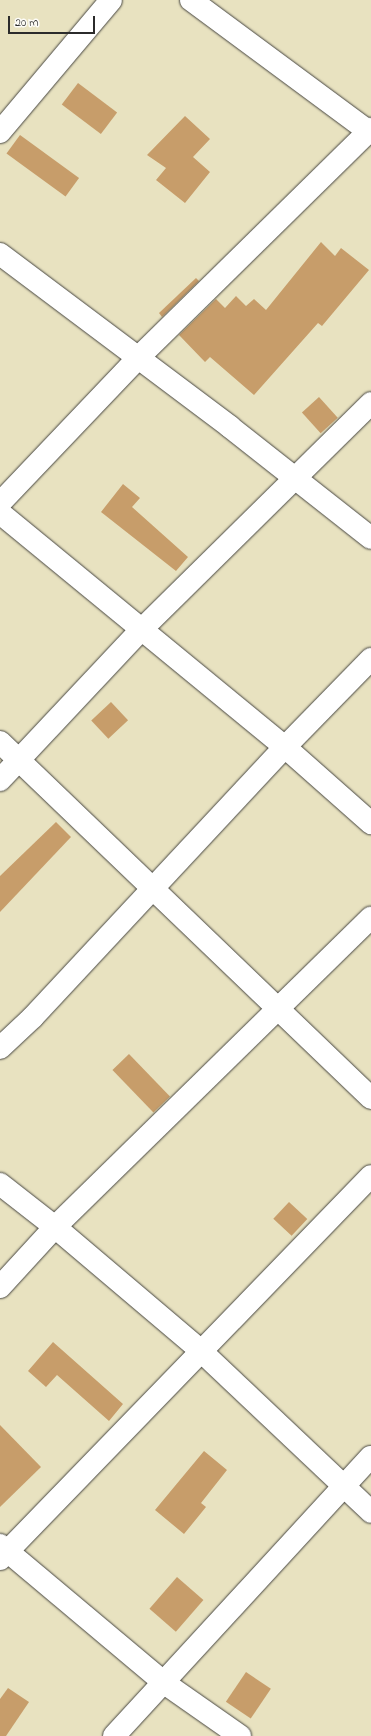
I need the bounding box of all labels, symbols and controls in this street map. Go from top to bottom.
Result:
scale bar [10,8,97,34]
text: 20 m [15,14,38,32]

